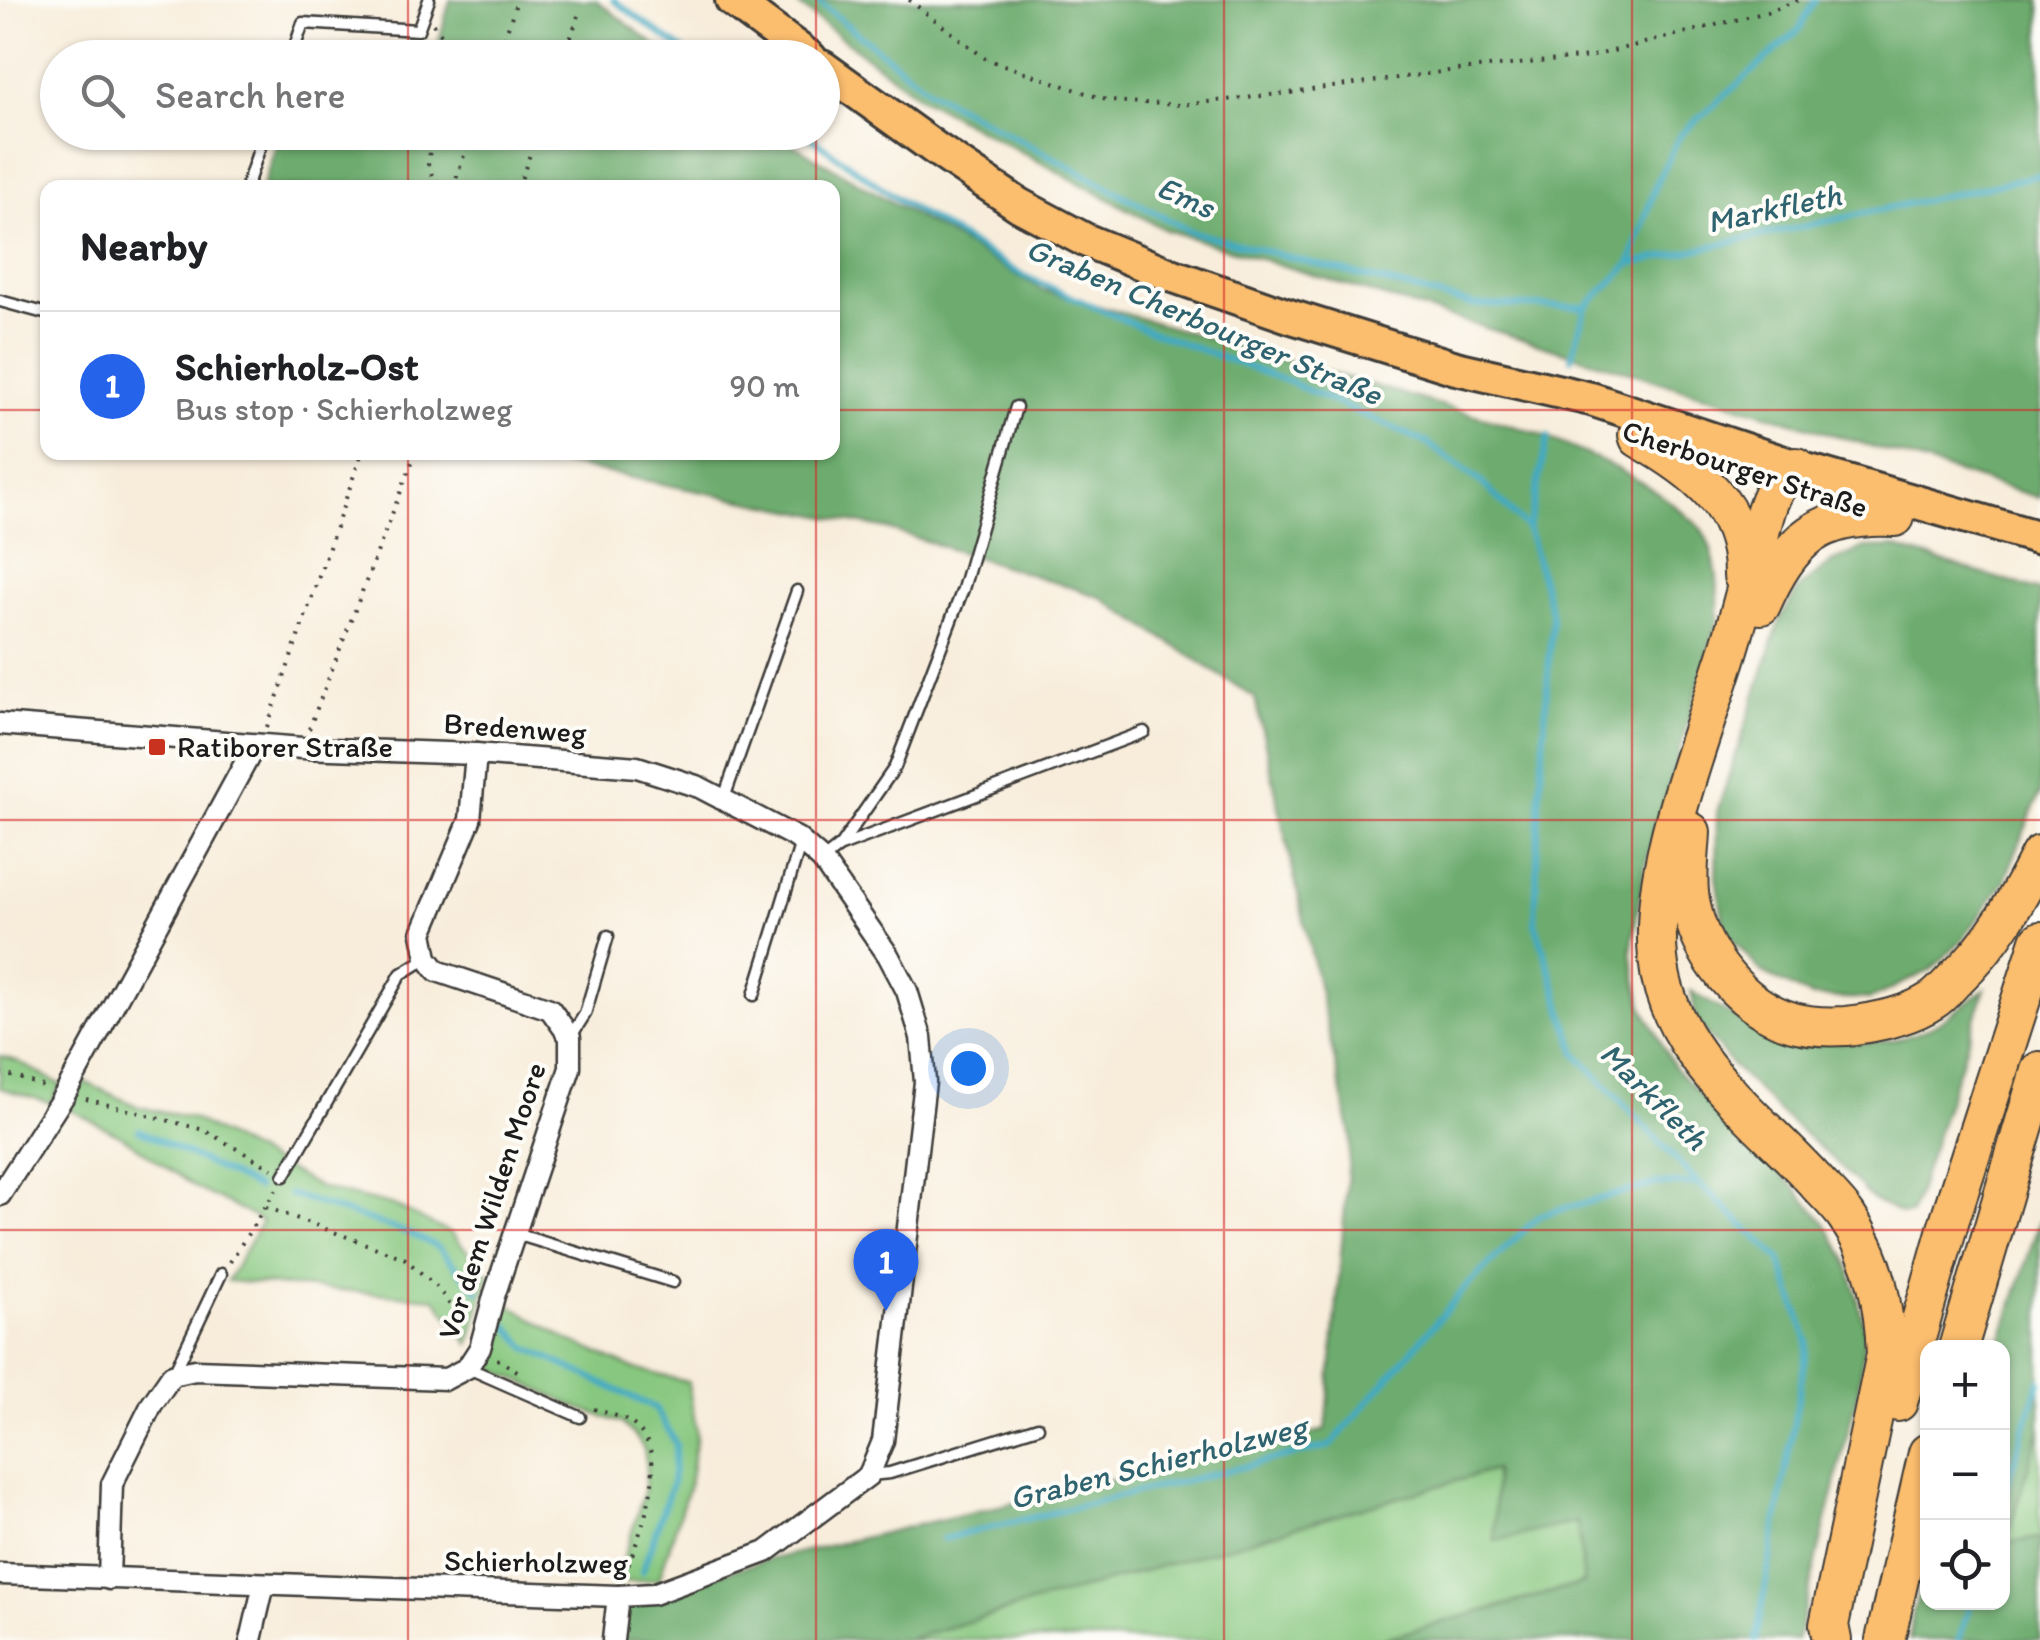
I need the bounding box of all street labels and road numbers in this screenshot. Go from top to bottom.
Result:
street label: Cherbourger Straße [1618,411,1873,526]
street label: Bredenweg [442,704,588,751]
street label: Vor dem Wilden Moore [429,1058,554,1344]
street label: Schierholzweg [444,1541,629,1582]

